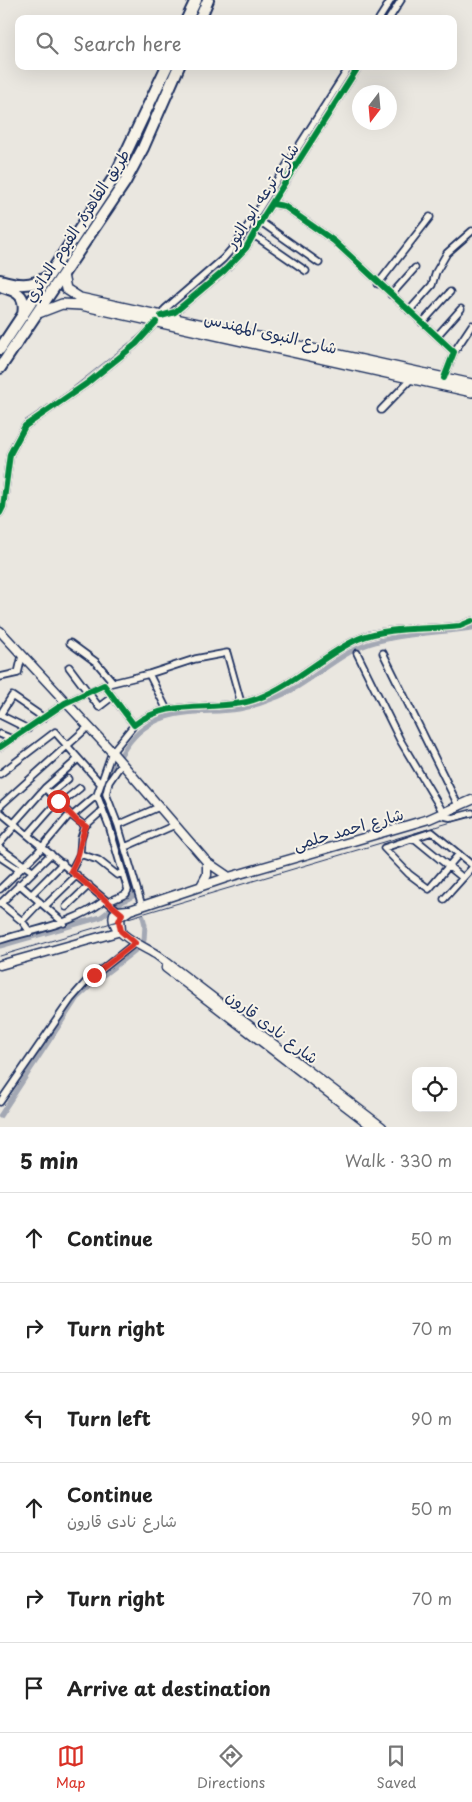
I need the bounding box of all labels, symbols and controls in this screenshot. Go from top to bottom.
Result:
search box [15,15,457,70]
icon: search [33,29,61,57]
text: Search here [73,29,182,57]
north arrow [352,85,397,130]
street label: شارع ترعه ابو النور [217,138,305,254]
street label: طريق القاهرة, الفيوم الدائري [17,143,136,308]
street label: شارع النبوى المهندس [202,305,340,360]
route start [47,790,70,813]
street label: شارع احمد حلمى [290,801,406,856]
route end [83,964,106,987]
street label: شارع نادى قارون [221,983,324,1069]
map controls [412,1067,457,1112]
button: locate [412,1067,457,1112]
text: 5 min [20,1144,78,1176]
text: Walk · 330 m [345,1148,452,1172]
icon: ahead [20,1224,48,1252]
text: Continue [67,1224,153,1252]
text: 50 m [411,1226,452,1250]
icon: right [20,1314,48,1342]
text: Turn right [67,1314,165,1342]
text: 70 m [412,1316,452,1340]
icon: left [20,1404,48,1432]
text: Turn left [67,1404,151,1432]
text: 90 m [411,1406,452,1430]
text: Continue [67,1480,153,1508]
icon: ahead [20,1494,48,1522]
text: 50 m [411,1496,452,1520]
text: شارع نادى قارون [67,1508,177,1532]
icon: right [20,1584,48,1612]
text: Turn right [67,1584,165,1612]
text: 70 m [412,1586,452,1610]
icon: arrive [20,1674,48,1702]
text: Arrive at destination [67,1674,271,1702]
tab: Map [56,1742,86,1793]
tab: Directions [197,1742,265,1793]
tab: Saved [377,1742,416,1793]

